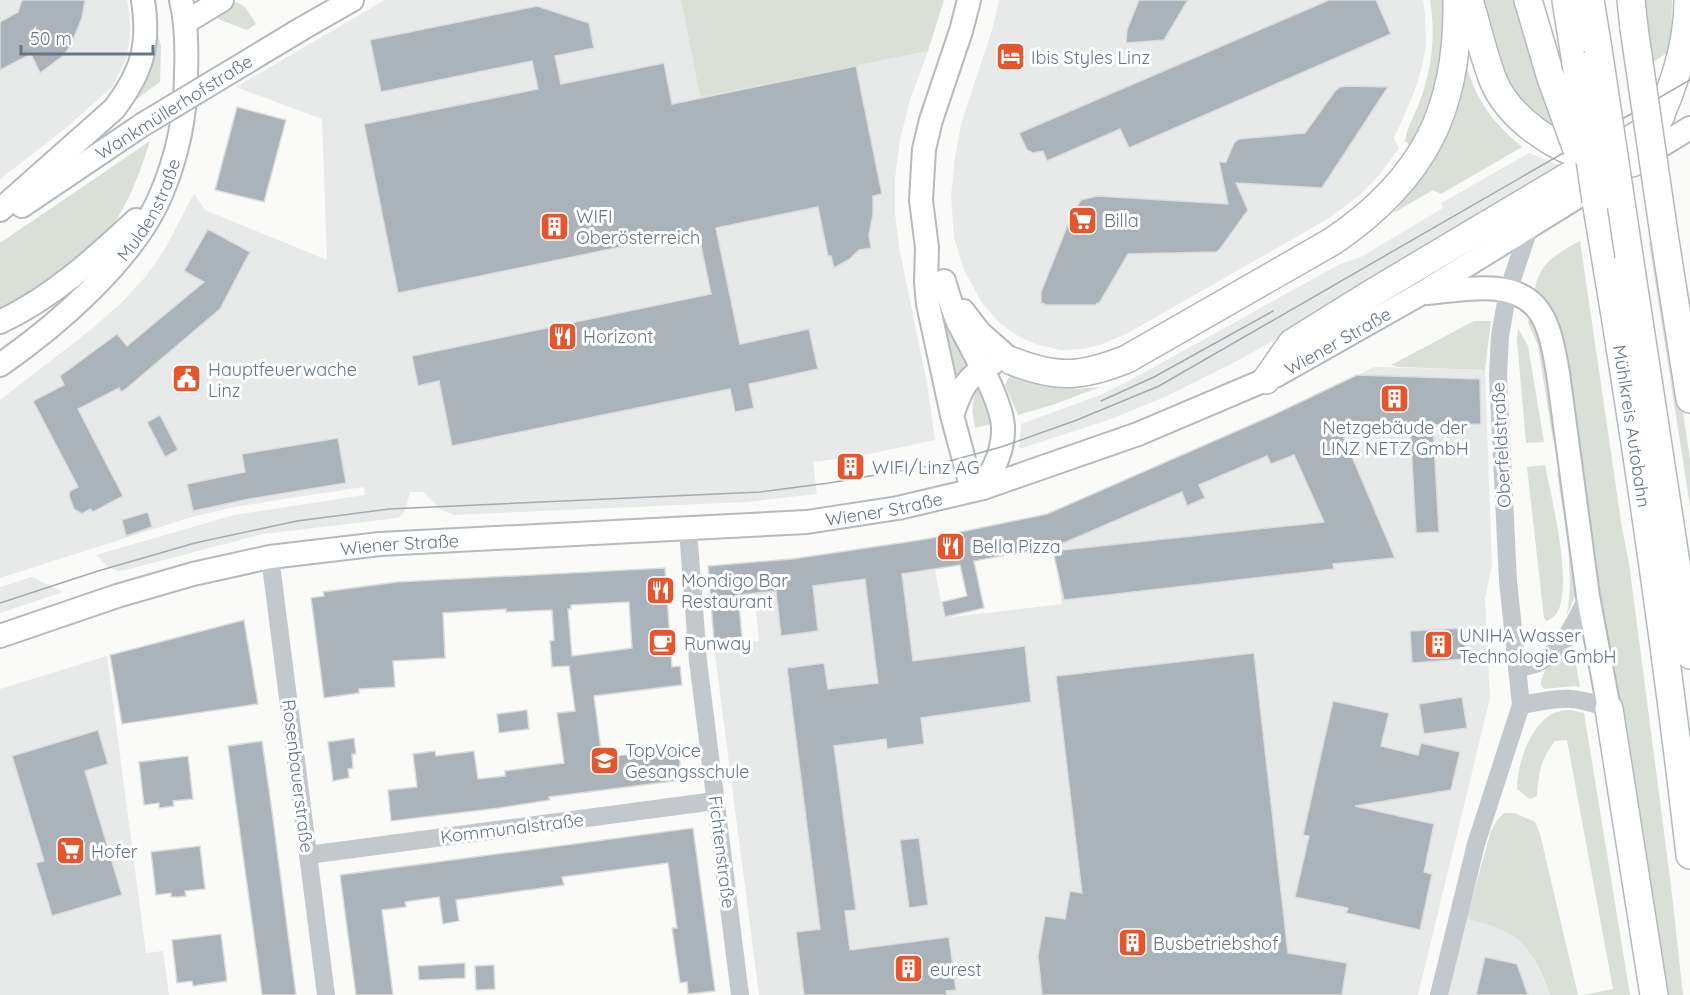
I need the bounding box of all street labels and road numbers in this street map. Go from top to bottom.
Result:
street label: Wankmüllerhofstraße [91,49,257,165]
street label: Muldenstraße [111,156,185,266]
street label: Wiener Straße [1280,302,1395,380]
street label: Mühlkreis Autobahn [1608,343,1656,509]
street label: Oberfeldstraße [1486,382,1516,508]
street label: Wiener Straße [824,486,945,531]
street label: Wiener Straße [339,528,460,560]
street label: Rosenbauerstraße [277,698,319,854]
street label: Fichtenstraße [704,794,740,910]
street label: Kommunalstraße [439,808,585,848]

